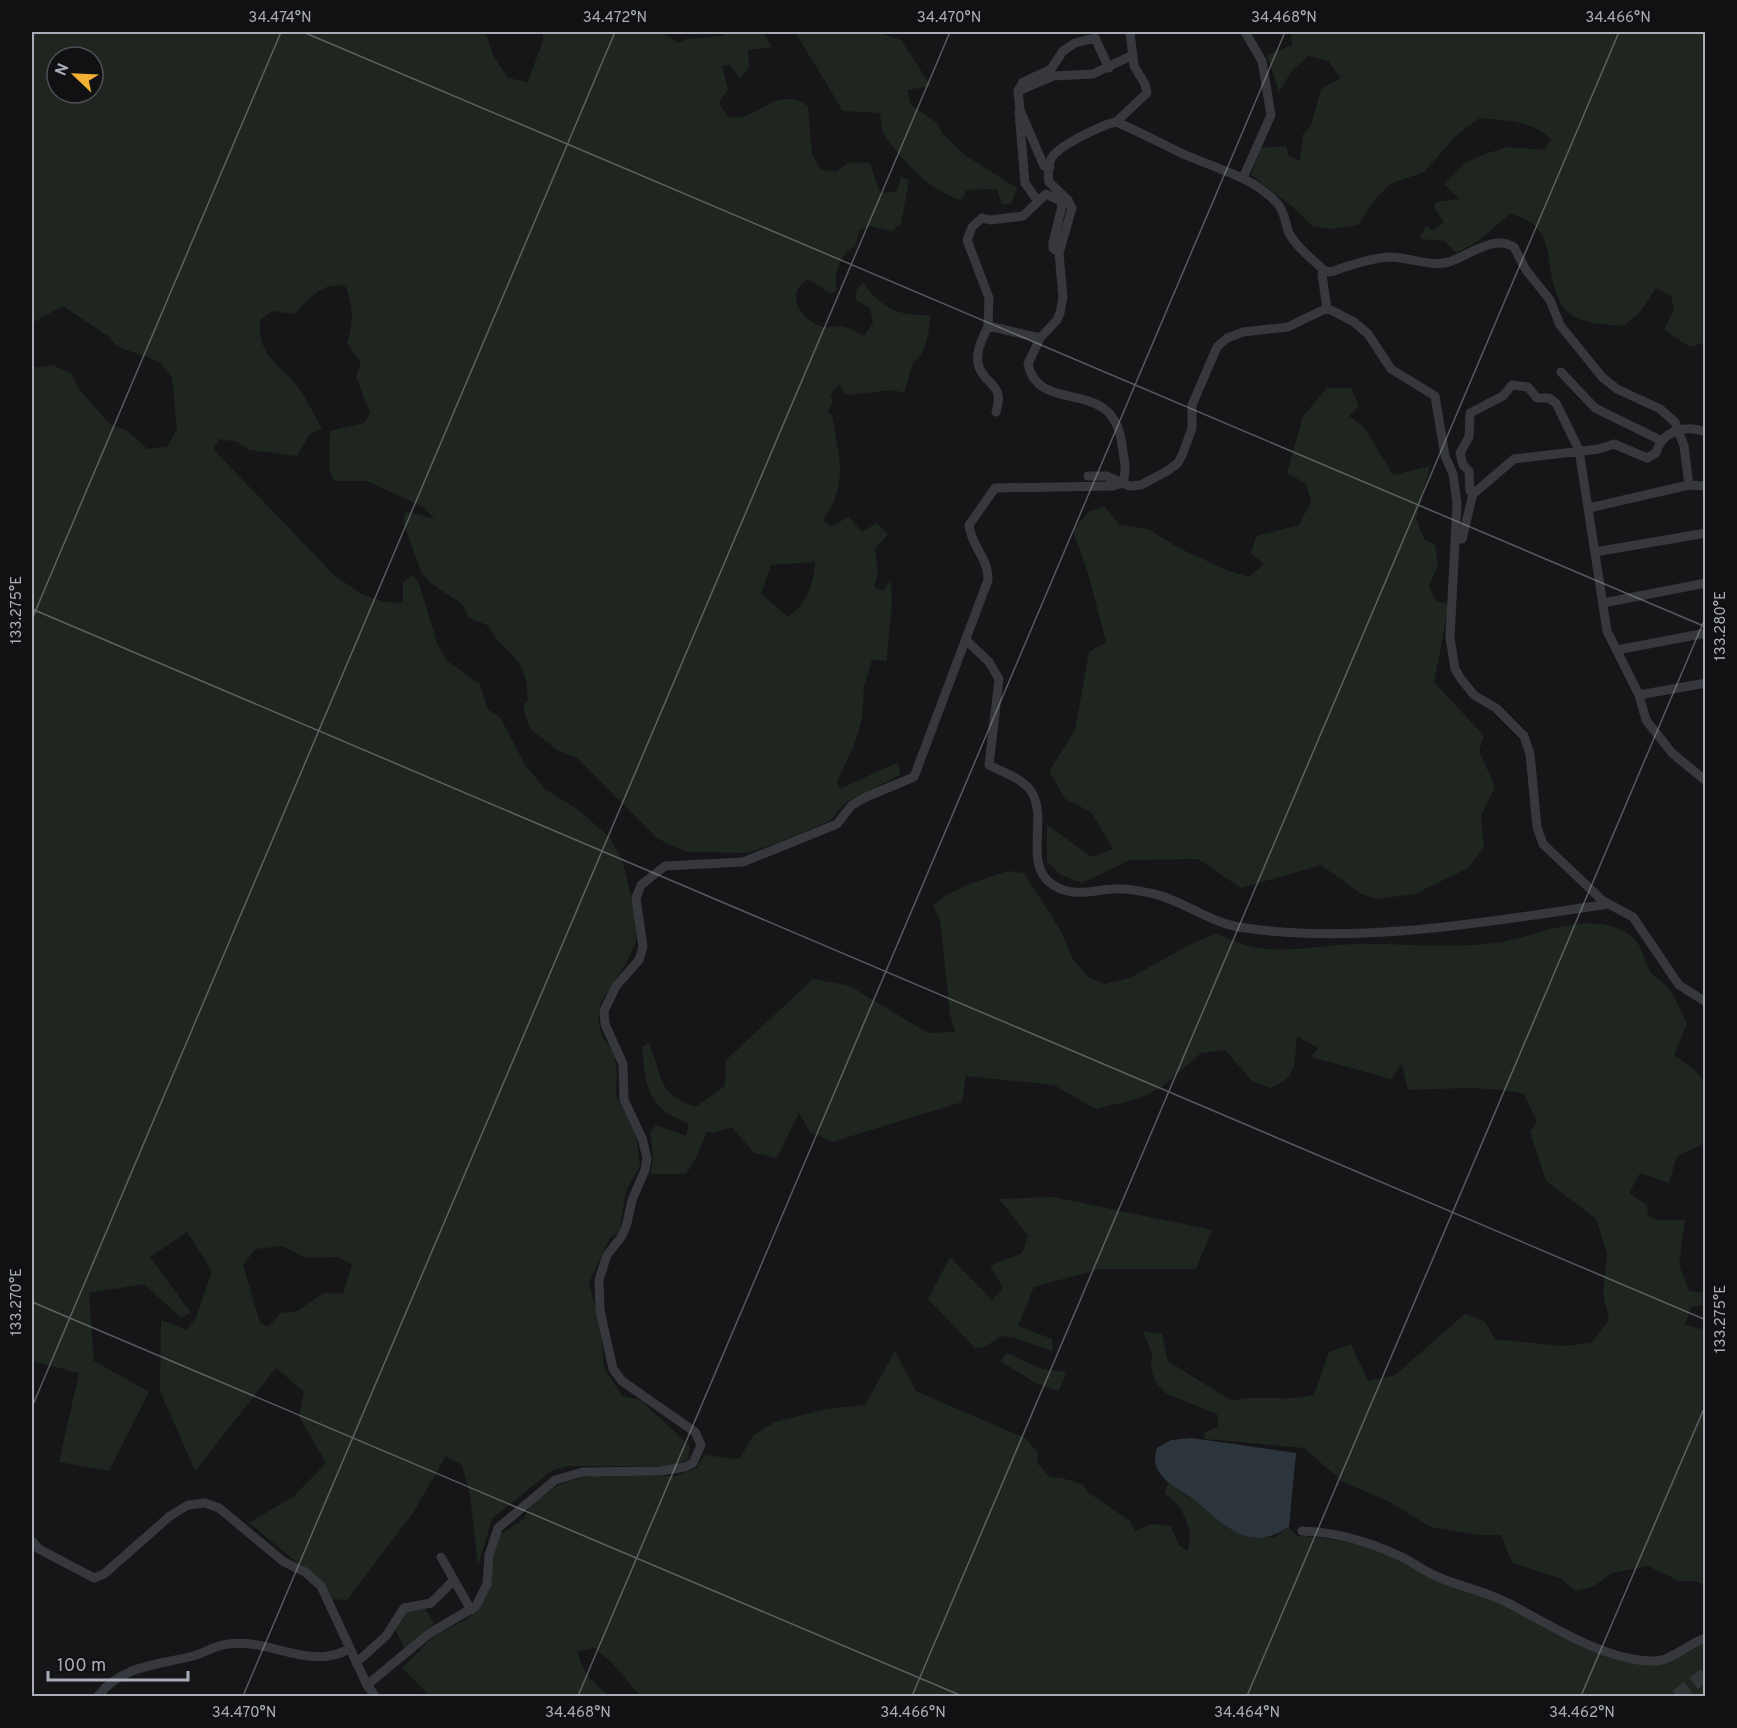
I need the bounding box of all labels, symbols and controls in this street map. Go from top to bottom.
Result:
text: 34.474°N [248,9,312,28]
text: 34.472°N [583,9,647,28]
text: 34.470°N [917,9,981,28]
text: 34.468°N [1251,9,1317,28]
text: 34.466°N [1585,9,1651,28]
north arrow [45,45,105,105]
text: N [52,61,74,79]
text: 133.275°E [8,576,27,644]
text: 133.280°E [1712,591,1731,661]
text: 133.270°E [8,1268,27,1336]
text: 133.275°E [1712,1285,1731,1353]
scale bar [48,1644,188,1682]
text: 100 m [57,1655,106,1678]
text: 34.470°N [212,1704,276,1723]
text: 34.468°N [545,1704,611,1723]
text: 34.466°N [880,1704,946,1723]
text: 34.464°N [1214,1704,1280,1723]
text: 34.462°N [1549,1704,1615,1723]

